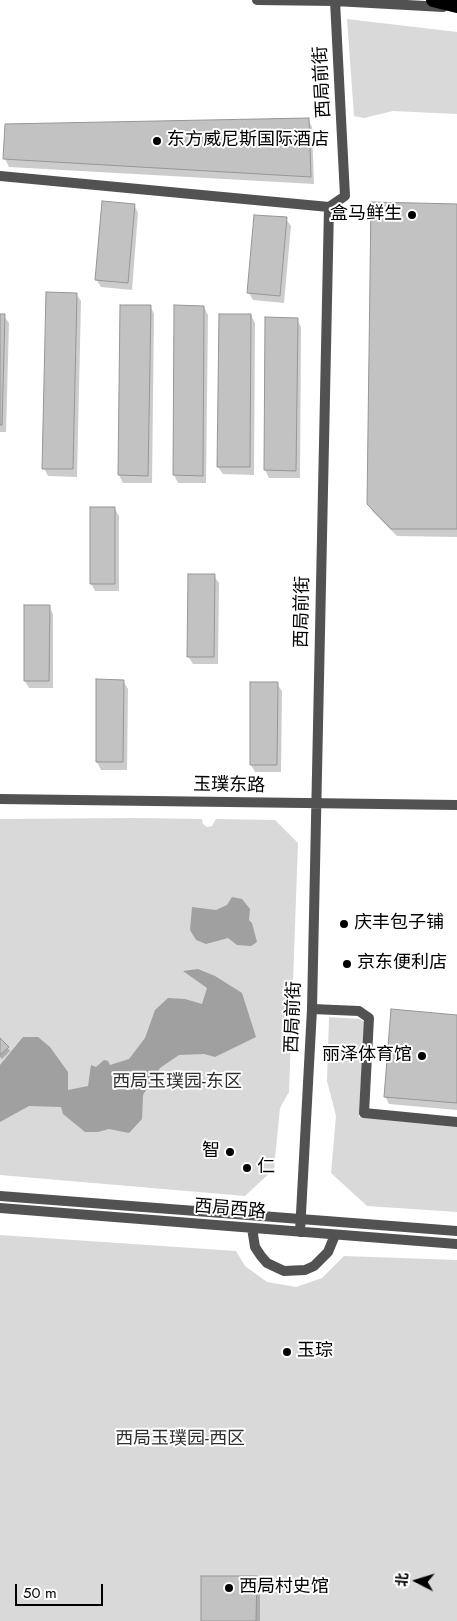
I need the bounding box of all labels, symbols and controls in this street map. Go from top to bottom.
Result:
street label: 西局前街 [310,45,336,119]
place label: 东方威尼斯国际酒店 [167,130,329,152]
marker: 东方威尼斯国际酒店 [151,135,163,147]
place label: 盒马鲜生 [330,204,402,226]
marker: 盒马鲜生 [406,209,418,221]
street label: 西局前街 [292,576,314,648]
street label: 玉璞东路 [193,775,265,797]
place label: 庆丰包子铺 [354,913,444,935]
marker: 庆丰包子铺 [338,918,350,930]
place label: 京东便利店 [357,953,447,975]
marker: 京东便利店 [341,958,353,970]
street label: 西局前街 [282,981,306,1053]
place label: 丽泽体育馆 [322,1045,412,1067]
marker: 丽泽体育馆 [416,1050,428,1062]
park label: 西局玉璞园-东区 [112,1072,242,1094]
place label: 智 [202,1141,220,1163]
marker: 智 [224,1146,236,1158]
place label: 仁 [257,1157,275,1179]
marker: 仁 [241,1162,253,1174]
street label: 西局西路 [193,1196,267,1224]
place label: 玉琮 [297,1341,333,1363]
marker: 玉琮 [281,1346,293,1358]
park label: 西局玉璞园-西区 [115,1429,245,1451]
north arrow [392,1556,442,1606]
text: 北 [391,1572,413,1588]
scale bar [18,1574,105,1606]
place label: 西局村史馆 [239,1577,329,1599]
text: 50 m [23,1582,57,1604]
marker: 西局村史馆 [223,1582,235,1594]

